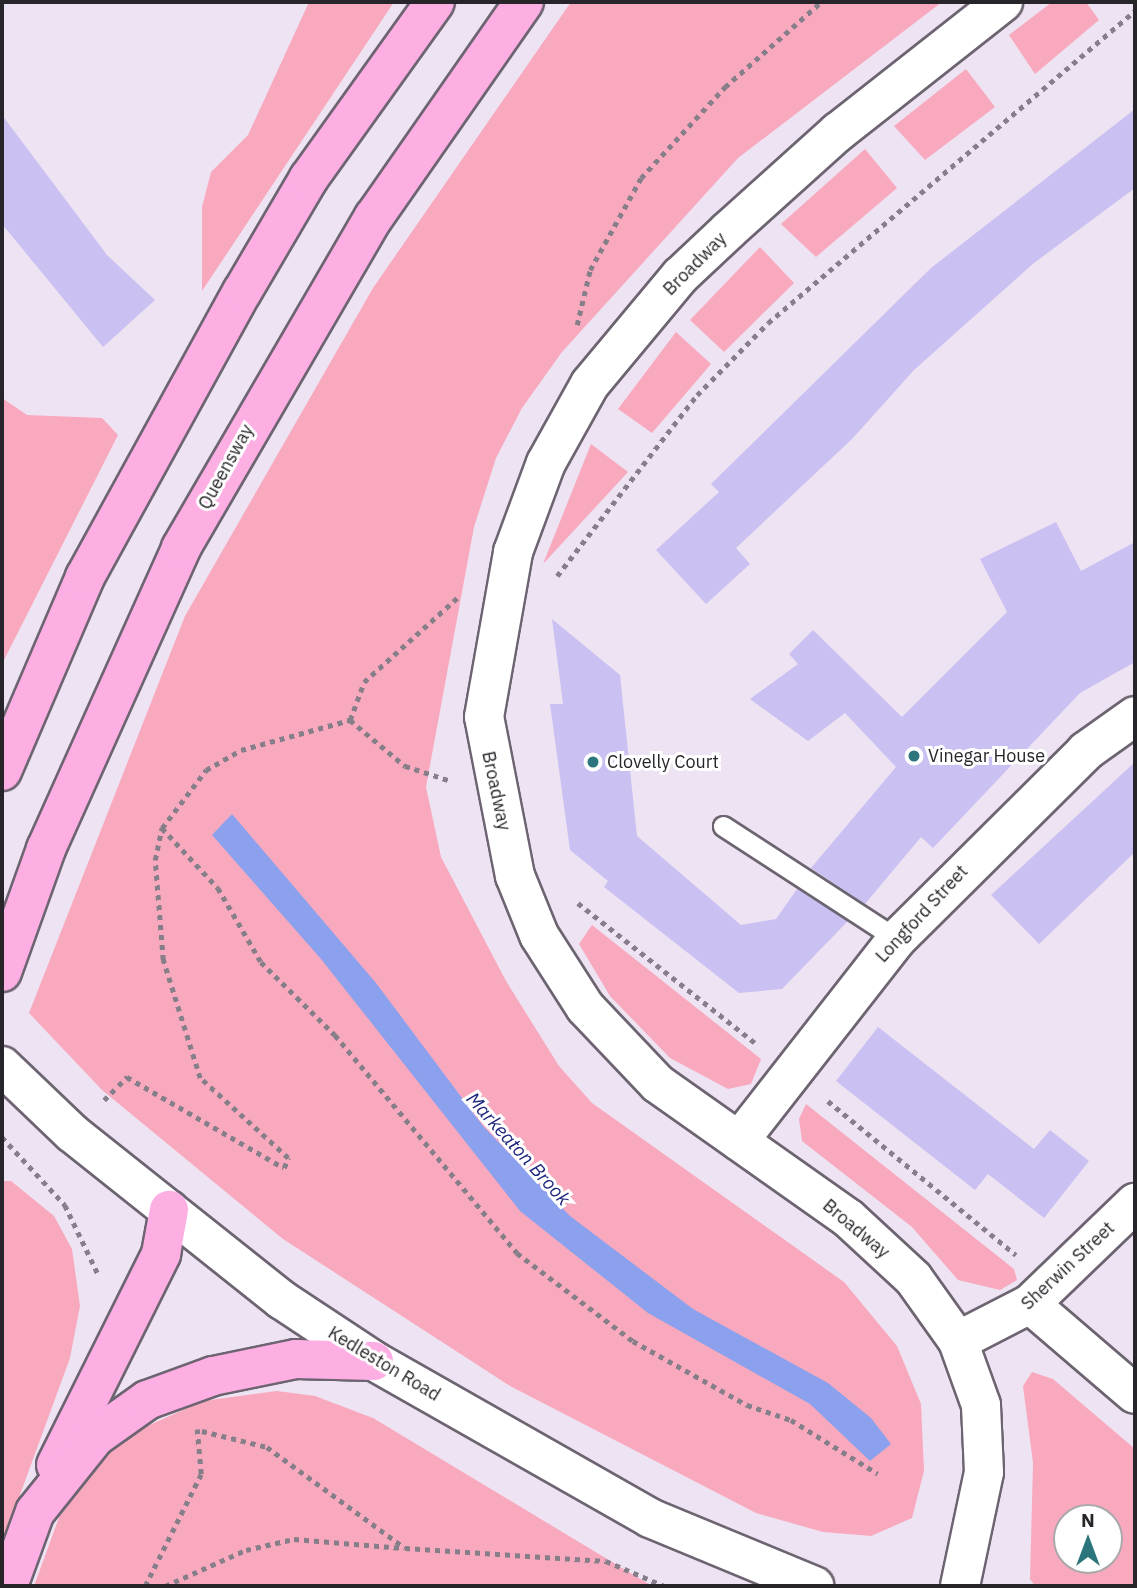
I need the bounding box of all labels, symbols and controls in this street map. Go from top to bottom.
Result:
street label: Broadway [659,228,731,300]
street label: Queensway [194,421,258,513]
place label: Vinegar House [928,745,1045,767]
marker: Vinegar House [906,748,922,764]
street label: Broadway [477,749,515,833]
place label: Clovelly Court [607,751,719,773]
marker: Clovelly Court [585,754,601,770]
street label: Longford Street [871,861,973,967]
water label: Markeaton Brook [461,1088,575,1210]
street label: Broadway [818,1195,894,1263]
street label: Sherwin Street [1017,1217,1119,1315]
street label: Kedleston Road [324,1322,444,1406]
north arrow [1053,1504,1123,1574]
text: N [1081,1508,1095,1532]

